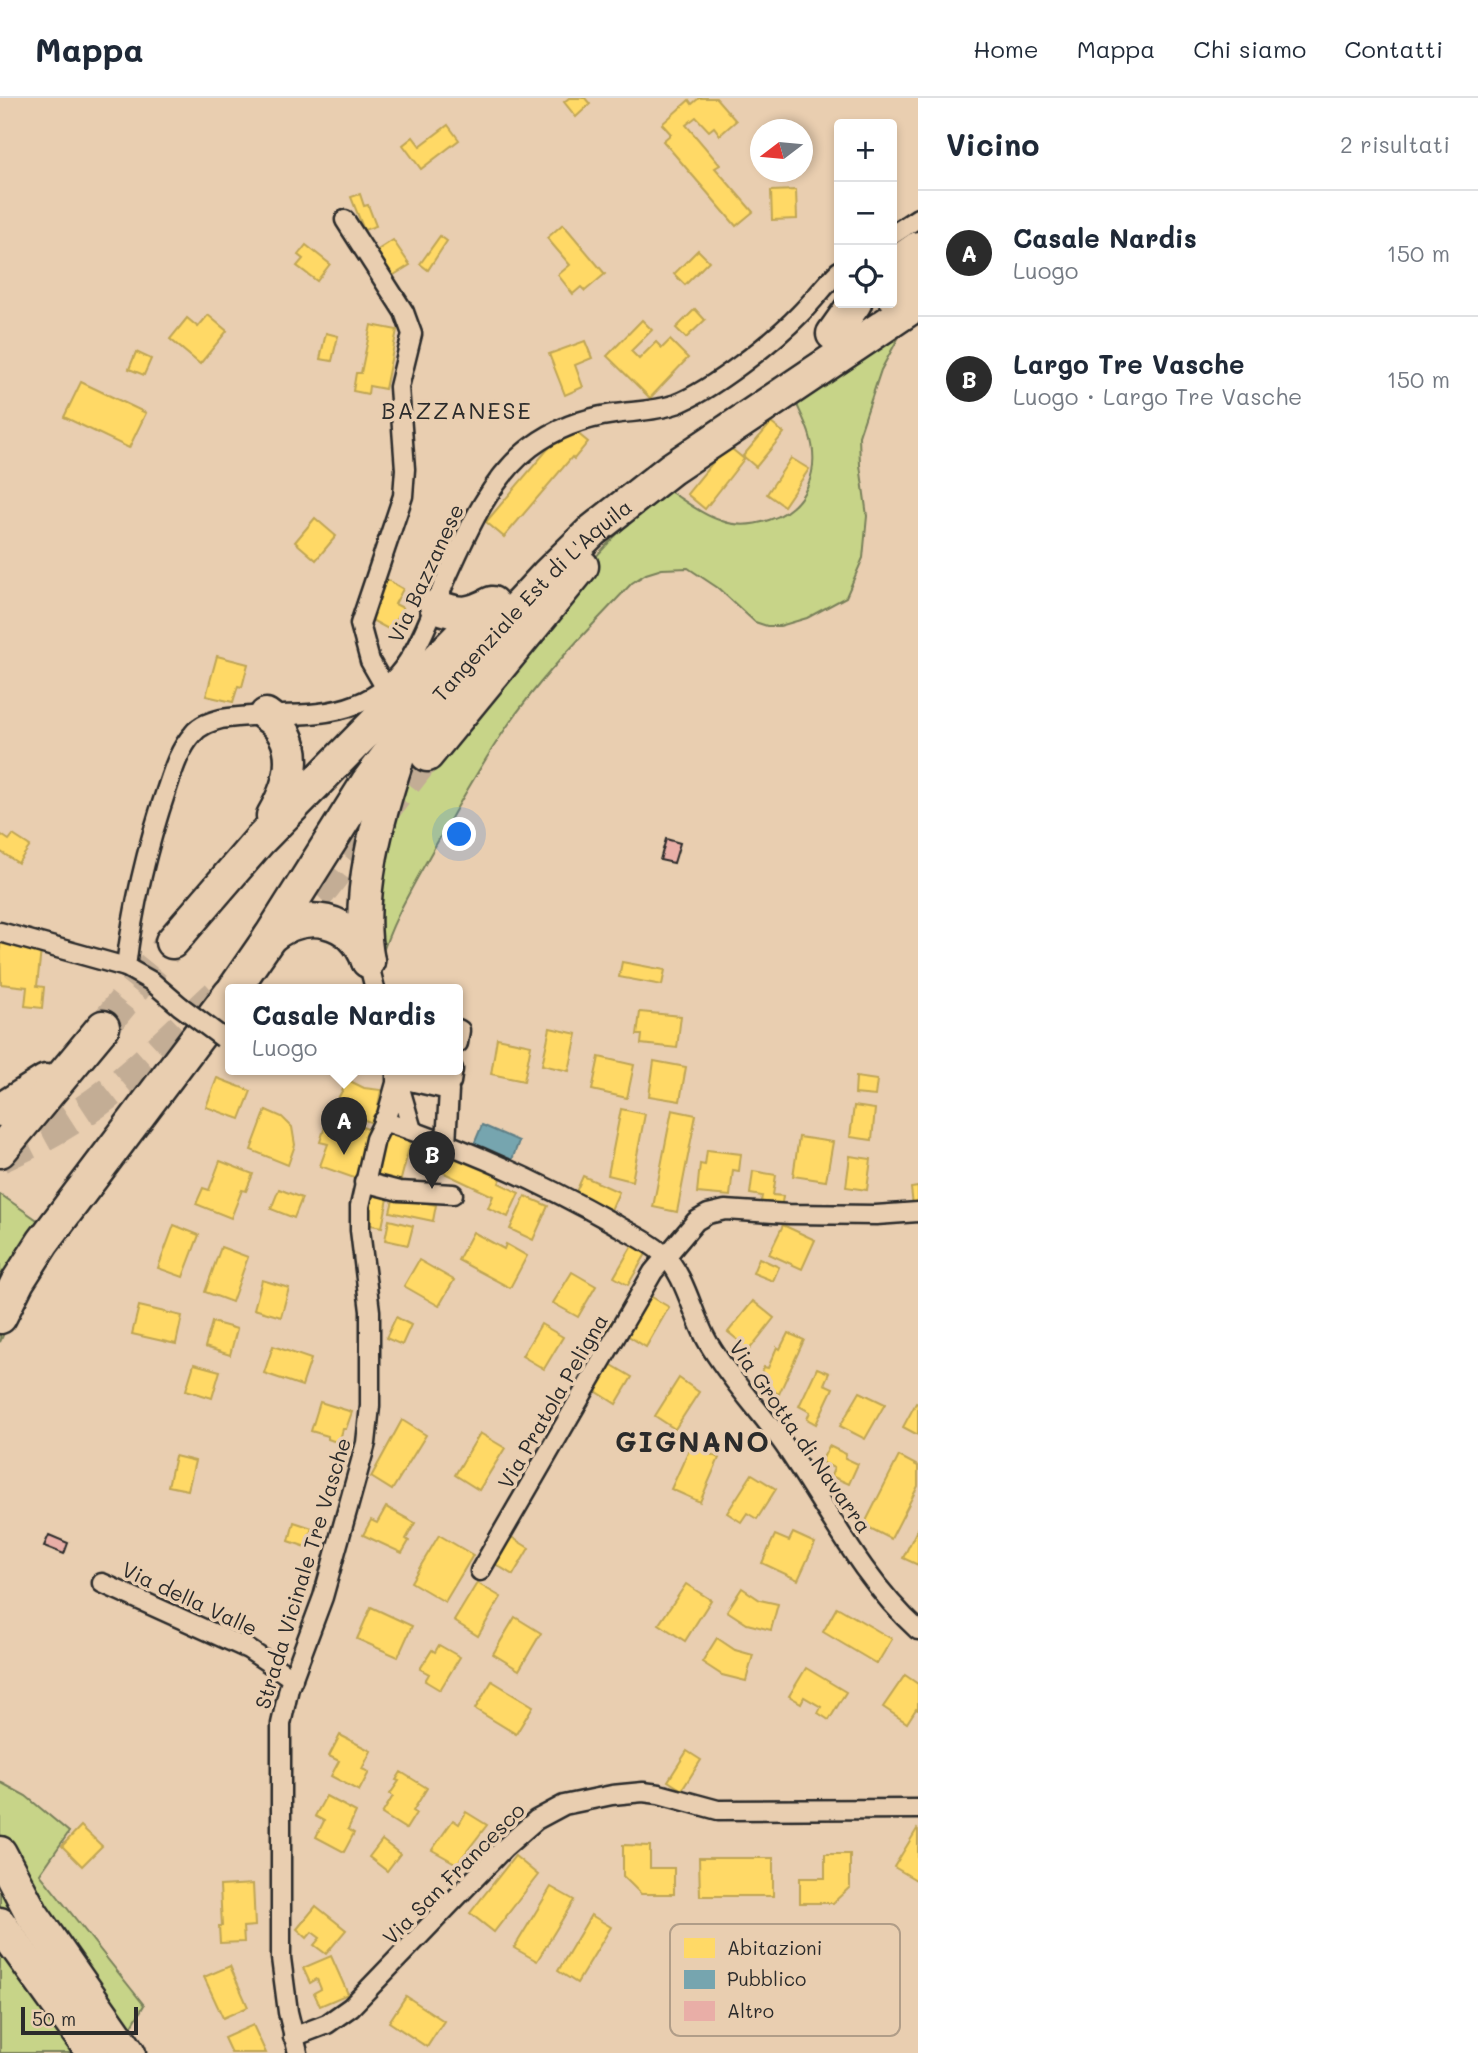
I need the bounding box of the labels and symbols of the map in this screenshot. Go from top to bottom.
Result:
north arrow [750,119,813,182]
district label: BAZZANESE [381,395,533,425]
street label: Tangenziale Est di L'Aquila [425,492,636,706]
street label: Via Bazzanese [381,499,469,647]
your location [442,817,476,851]
pin: A [321,1097,367,1155]
pin: B [409,1131,455,1189]
street label: Via Pratola Peligna [491,1309,613,1493]
street label: Via Grotta di Navarra [724,1334,878,1538]
district label: GIGNANO [615,1423,771,1459]
street label: Strada Vicinale Tre Vasche [248,1434,356,1712]
street label: Via della Valle [118,1555,262,1641]
street label: Via San Francesco [376,1796,530,1950]
legend [670,1924,900,2036]
text: Abitazioni [727,1935,822,1960]
text: Pubblico [727,1966,806,1991]
text: Altro [727,1998,774,2023]
scale bar [21,2004,138,2036]

